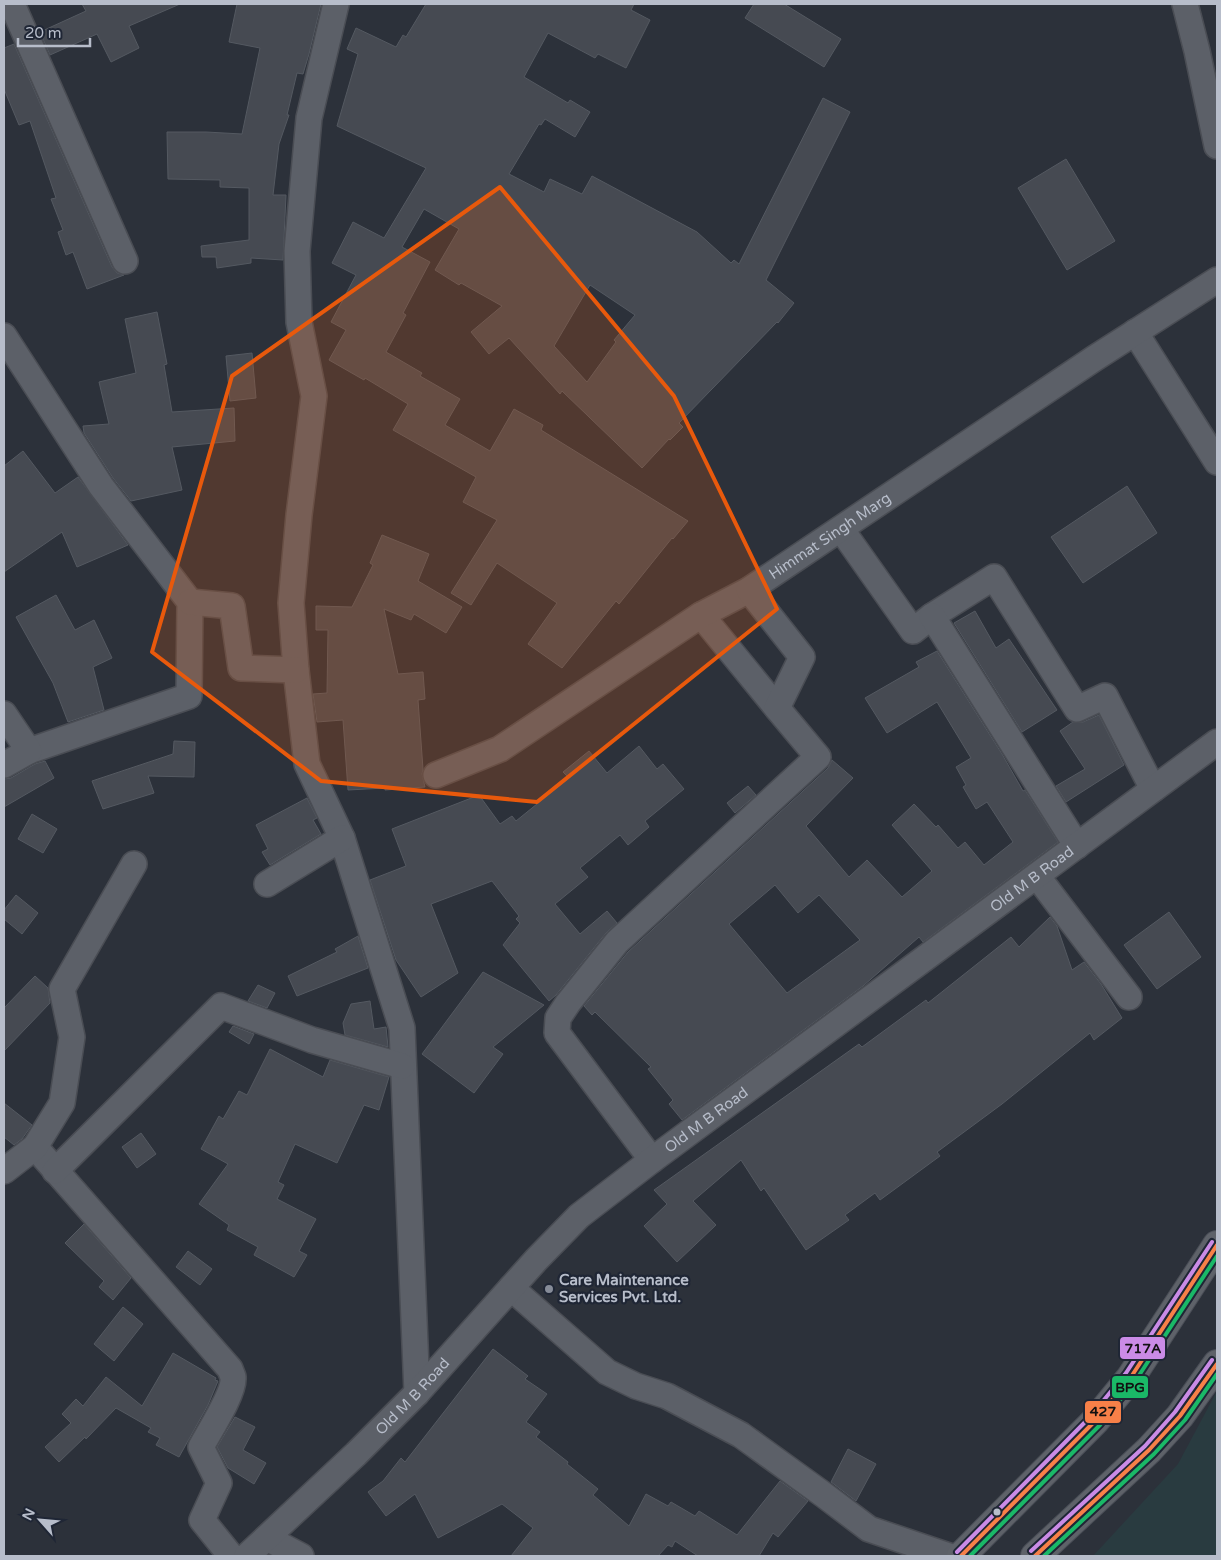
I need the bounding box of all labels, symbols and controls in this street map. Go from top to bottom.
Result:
scale bar [18,15,90,47]
text: 20 m [25,24,62,42]
street label: Himmat Singh Marg [765,489,894,583]
street label: Old M B Road [986,842,1077,916]
street label: Old M B Road [661,1083,752,1157]
place label: Care Maintenance Services Pvt. Ltd. [559,1271,689,1306]
marker: Care Maintenance Services Pvt. Ltd. [543,1283,555,1295]
line badge: 717A [1119,1336,1166,1360]
text: 717A [1125,1340,1162,1357]
street label: Old M B Road [371,1354,453,1439]
line badge: BPG [1111,1375,1149,1399]
text: BPG [1115,1379,1145,1396]
line badge: 427 [1084,1400,1122,1424]
text: 427 [1090,1403,1116,1420]
north arrow [15,1495,65,1545]
text: N [19,1505,39,1523]
unlabelled marker [992,1507,1002,1517]

